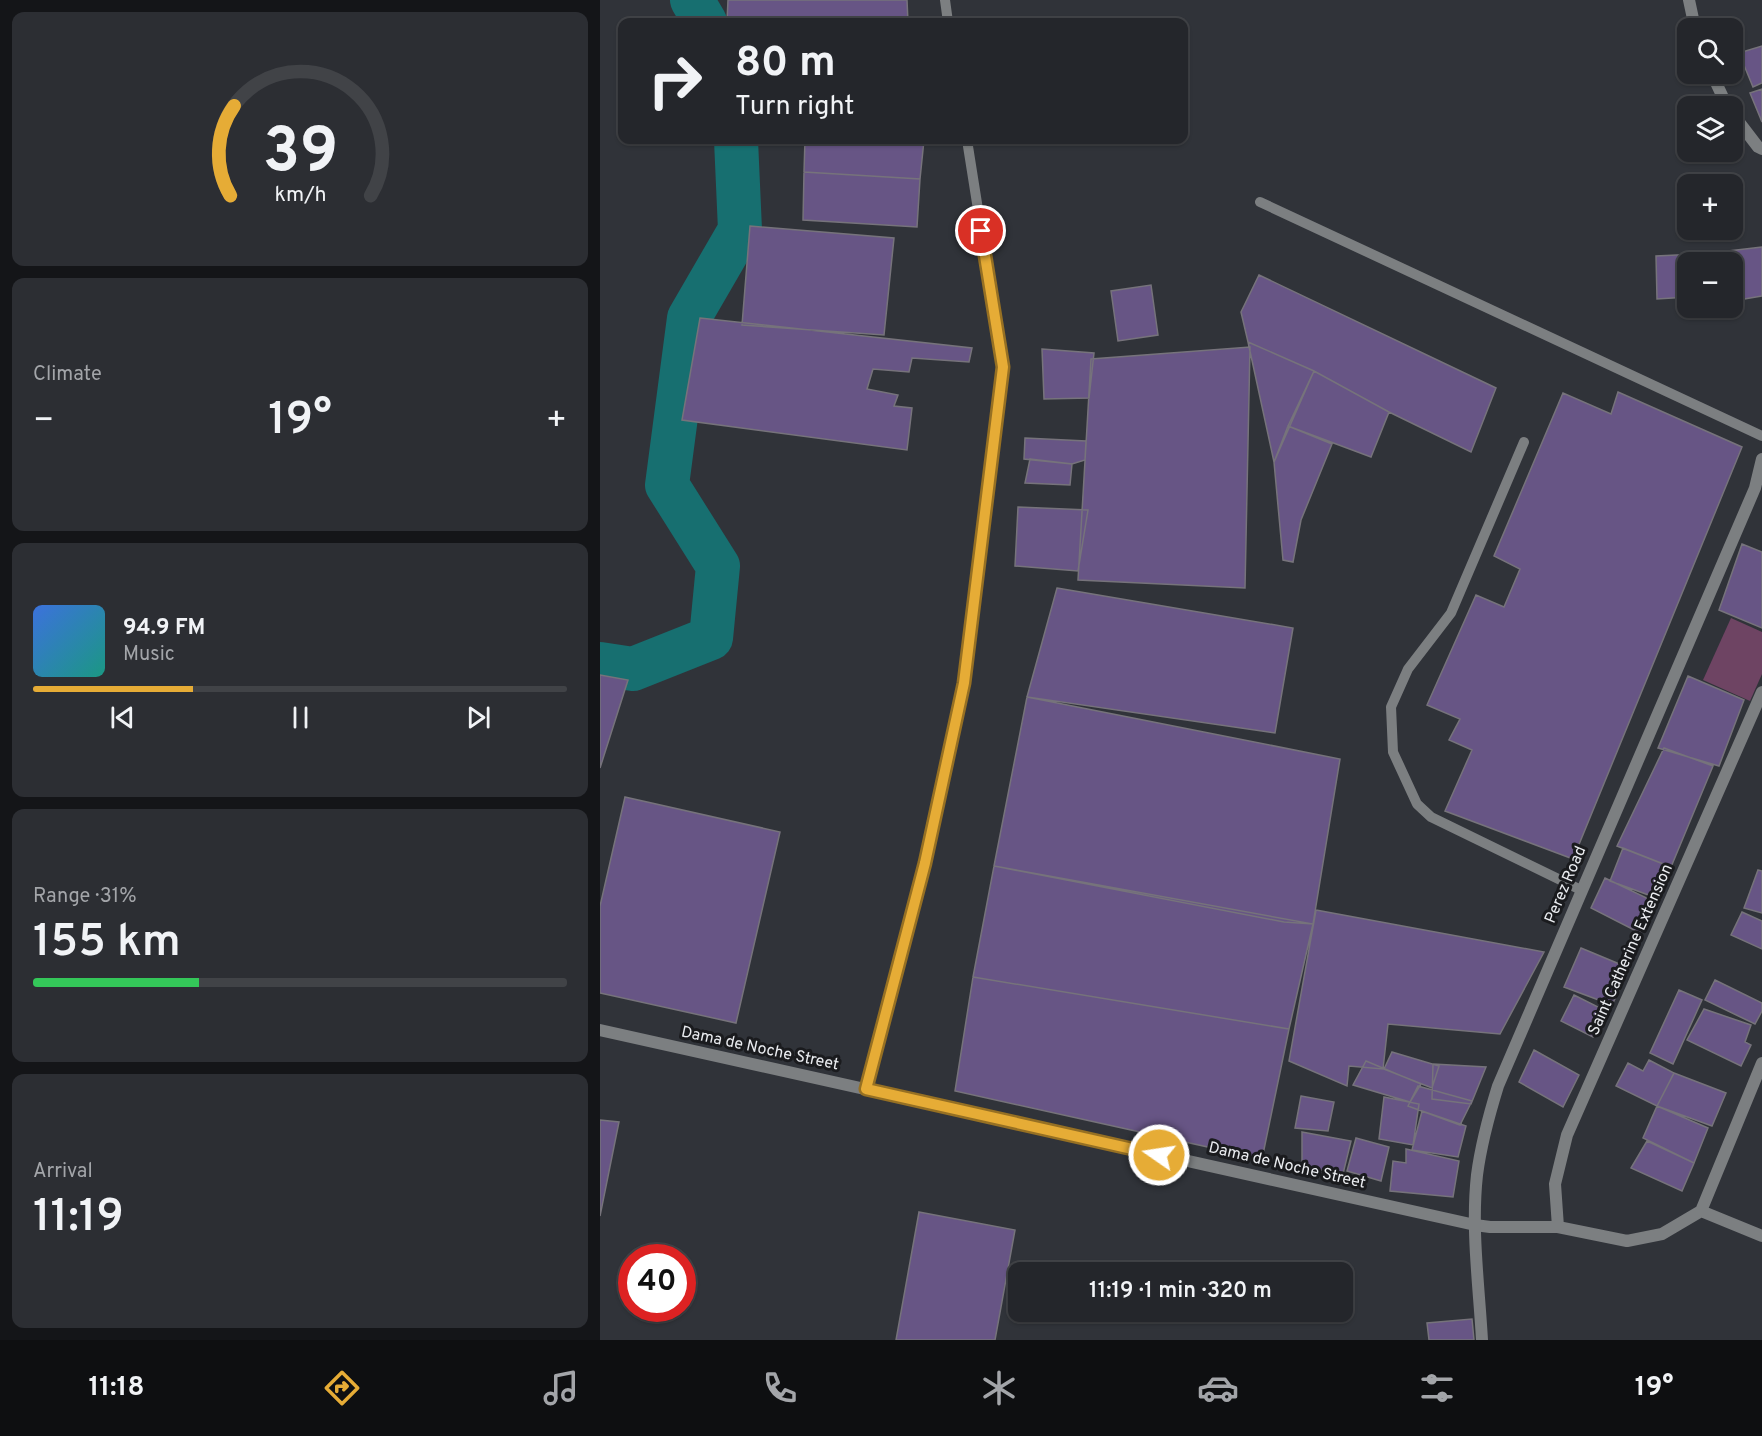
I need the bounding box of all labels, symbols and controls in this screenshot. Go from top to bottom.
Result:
map controls [1677,18,1743,318]
button: search [1677,18,1743,84]
text: 80 m [735,38,836,91]
icon: right [636,42,714,120]
text: Turn right [735,90,854,124]
button: layers [1677,96,1743,162]
text: 39 [262,115,338,194]
button: + [1677,174,1743,240]
text: km/h [274,182,326,209]
pin [955,205,1006,256]
icon: arrive [964,214,997,247]
button: − [1677,252,1743,318]
text: Climate [33,362,102,388]
text: 19° [268,393,332,450]
text: − [33,401,54,443]
text: + [546,401,567,443]
text: 94.9 FM [123,615,205,642]
text: Music [123,642,175,668]
icon: previous [106,701,139,734]
icon: pause [284,701,317,734]
icon: next [462,701,495,734]
street label: Perez Road [1541,843,1591,927]
street label: Saint Catherine Extension [1584,861,1678,1039]
text: Range · 31% [33,884,137,910]
text: 155 km [33,915,181,972]
street label: Dama de Noche Street [679,1023,841,1075]
position arrow [1127,1123,1191,1187]
street label: Dama de Noche Street [1206,1138,1368,1194]
text: Arrival [33,1159,93,1185]
text: 11:19 [33,1190,124,1247]
speed limit sign: 40 [618,1244,696,1322]
text: 11:19 · 1 min · 320 m [1089,1278,1272,1305]
icon: directions [321,1367,363,1409]
icon: music [540,1367,582,1409]
icon: phone [759,1367,801,1409]
icon: climate [978,1367,1020,1409]
icon: car [1197,1367,1239,1409]
icon: filters [1416,1367,1458,1409]
text: 11:18 [88,1371,144,1405]
text: 19° [1635,1371,1673,1405]

